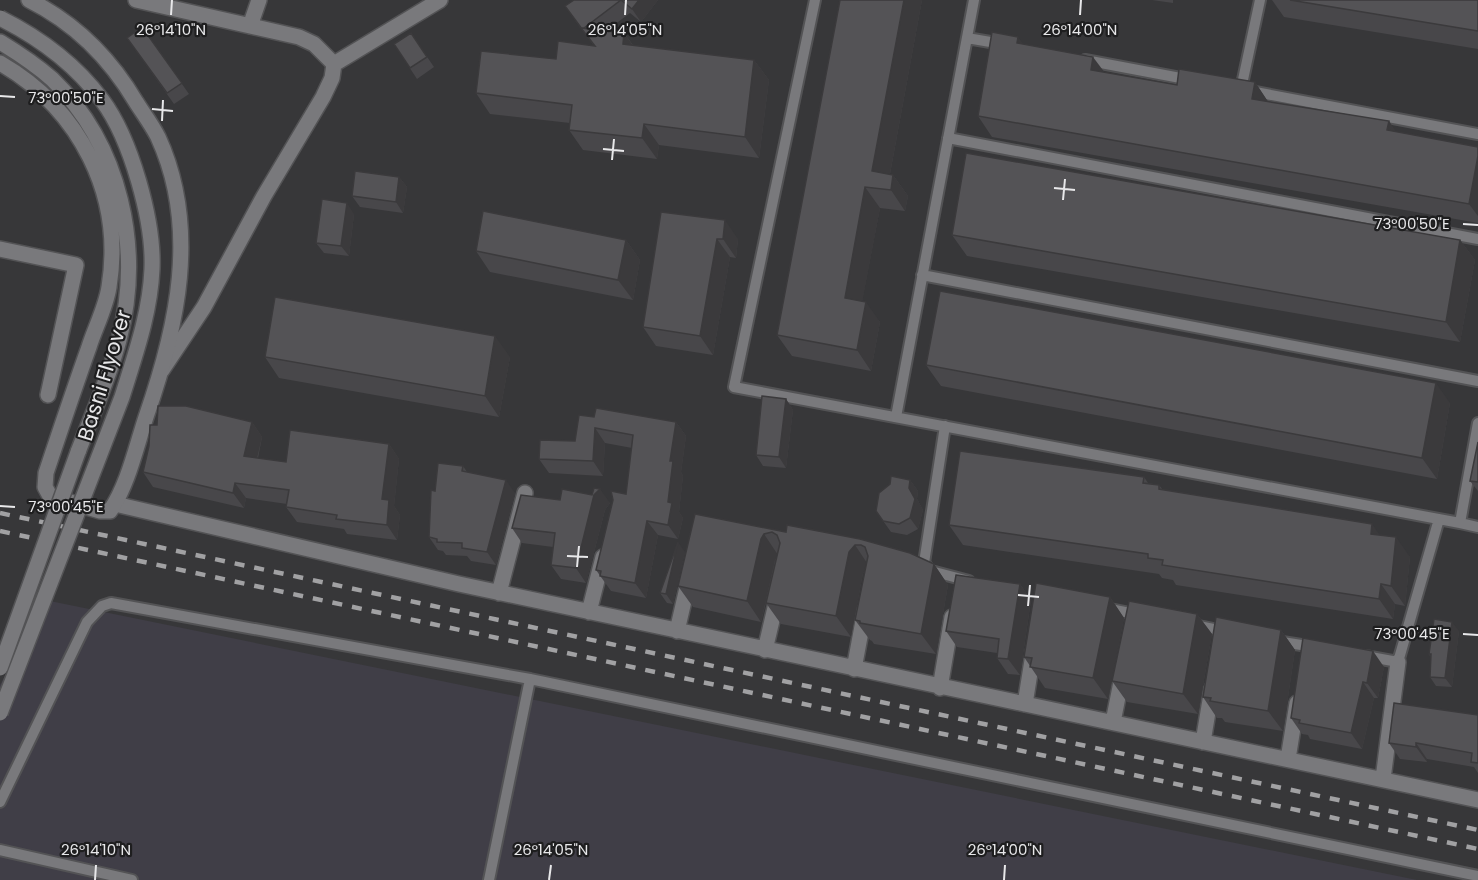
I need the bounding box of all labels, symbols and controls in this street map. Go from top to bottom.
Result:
text: 26°14'10"N [136,19,206,40]
text: 26°14'05"N [588,19,662,40]
text: 26°14'00"N [1043,19,1117,40]
text: 73°00'50"E [28,87,104,108]
text: 73°00'50"E [1374,213,1450,234]
street label: Basni Flyover [70,306,138,444]
text: 73°00'45"E [28,496,104,517]
text: 73°00'45"E [1374,623,1450,644]
text: 26°14'10"N [61,839,131,860]
text: 26°14'05"N [514,839,588,860]
text: 26°14'00"N [968,839,1042,860]

